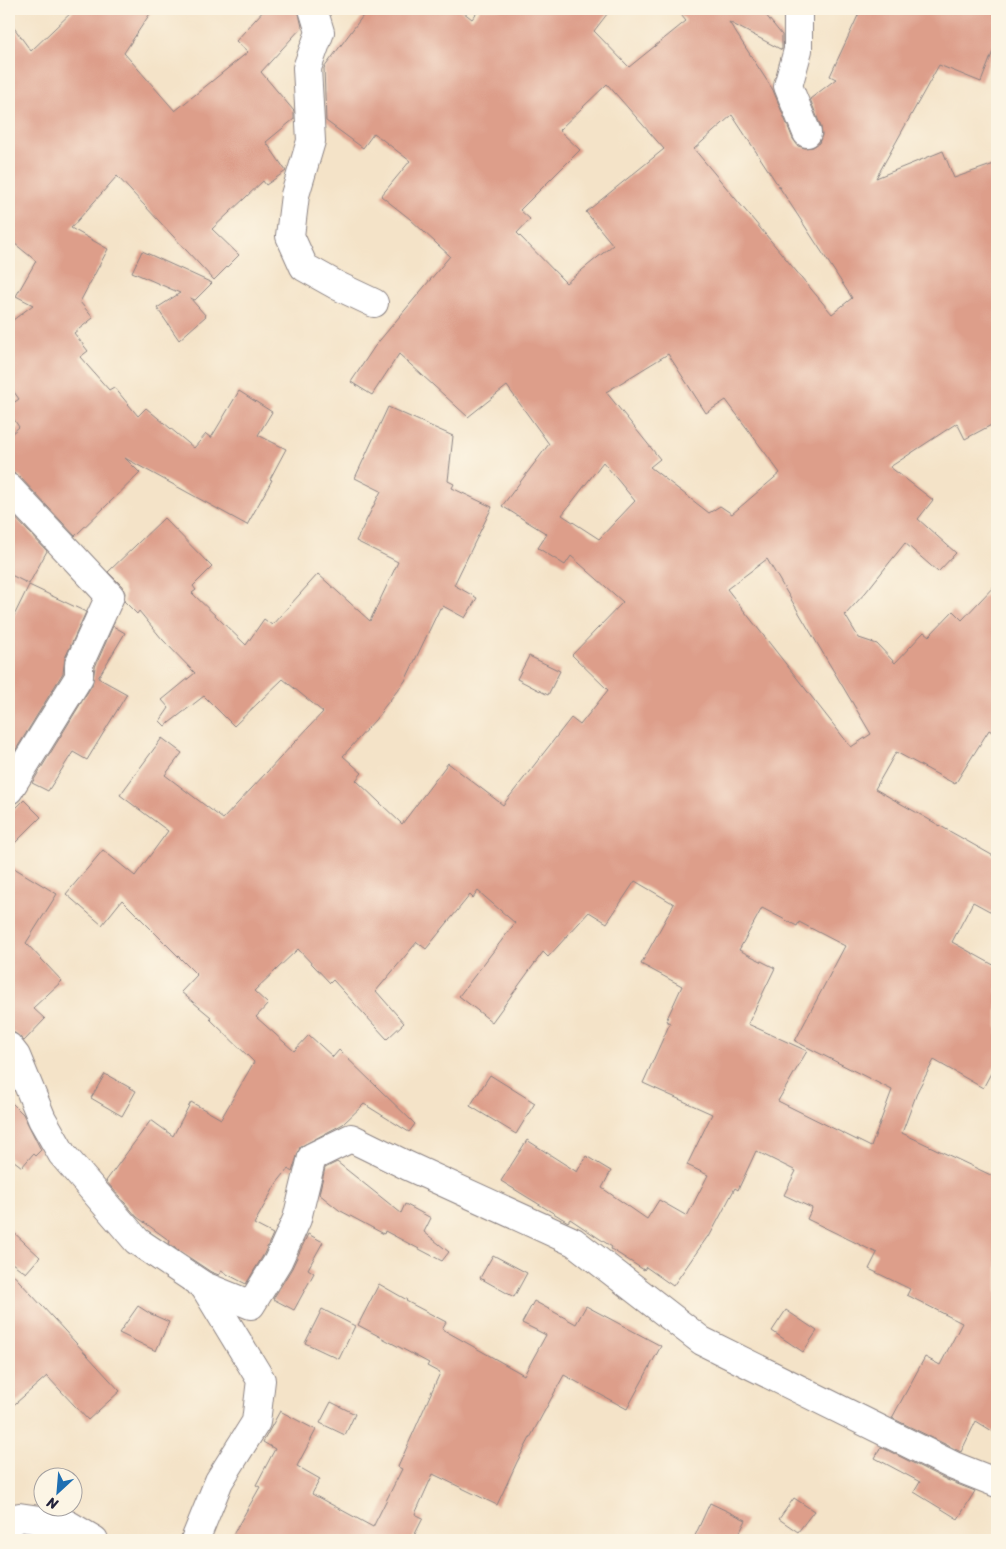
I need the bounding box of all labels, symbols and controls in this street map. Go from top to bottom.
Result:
north arrow [32,1466,82,1516]
text: N [42,1490,63,1517]

